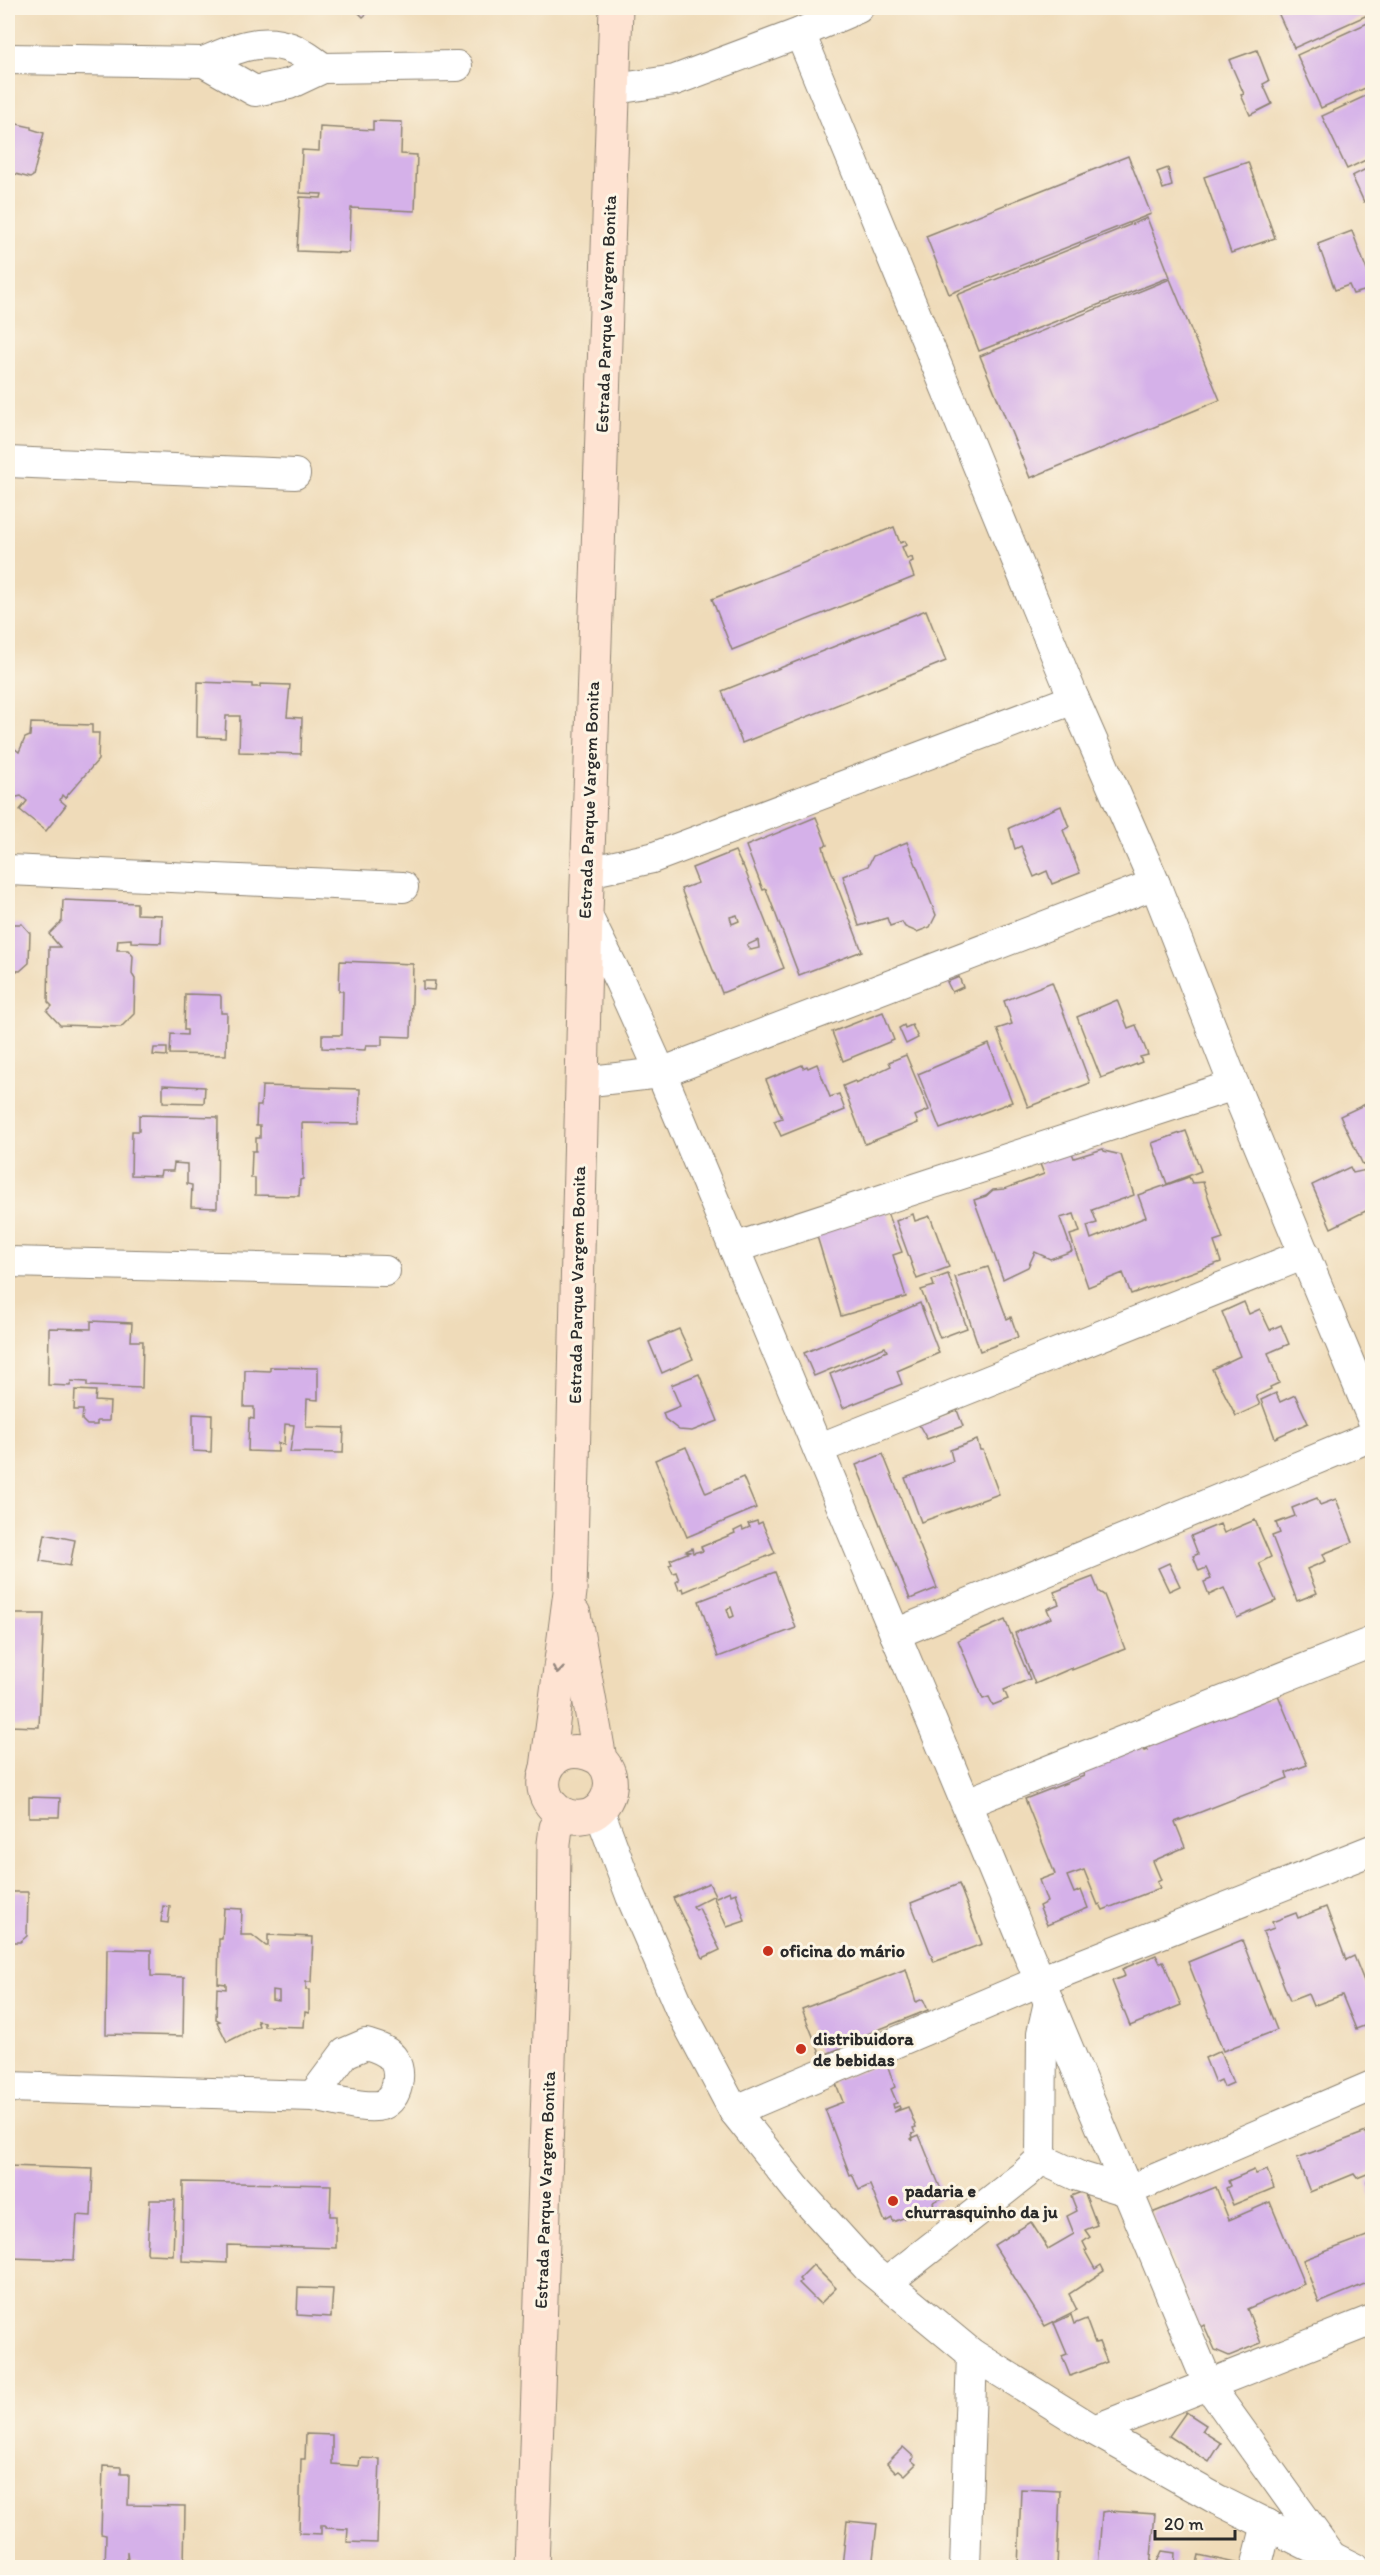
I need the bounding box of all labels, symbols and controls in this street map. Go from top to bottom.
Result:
street label: Estrada Parque Vargem Bonita [591,194,621,433]
street label: Estrada Parque Vargem Bonita [574,680,604,919]
street label: Estrada Parque Vargem Bonita [564,1165,590,1404]
one-way arrow [553,1666,565,1675]
place label: oficina do mário [780,1940,905,1962]
marker: oficina do mário [761,1944,775,1958]
place label: distribuidora de bebidas [813,2028,914,2071]
marker: distribuidora de bebidas [794,2042,808,2056]
street label: Estrada Parque Vargem Bonita [530,2070,560,2309]
place label: padaria e churrasquinho da ju [904,2180,1058,2223]
marker: padaria e churrasquinho da ju [886,2194,900,2208]
scale bar [1155,2503,1234,2541]
text: 20 m [1164,2513,1204,2535]

